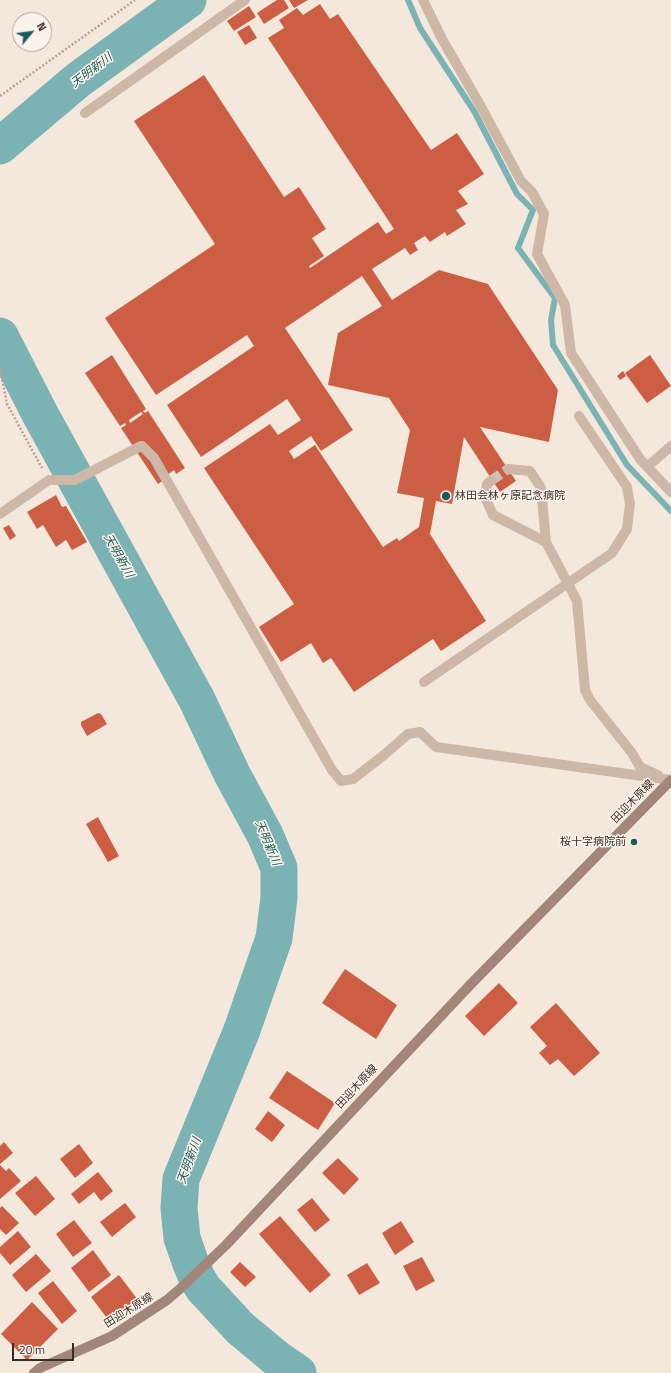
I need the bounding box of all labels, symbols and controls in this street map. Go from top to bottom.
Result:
north arrow [12,12,52,52]
text: N [33,19,50,34]
water label: 天明新川 [68,51,116,91]
place label: 林田会林ヶ原記念病院 [455,489,565,503]
marker: 林田会林ヶ原記念病院 [440,490,452,502]
water label: 天明新川 [100,532,136,580]
street label: 田迎木原線 [609,778,657,826]
water label: 天明新川 [251,818,283,868]
place label: 桜十字病院前 [560,835,626,849]
marker: 桜十字病院前 [629,837,639,847]
street label: 田迎木原線 [333,1062,381,1112]
water label: 天明新川 [175,1136,205,1186]
street label: 田迎木原線 [102,1291,156,1331]
scale bar [14,1335,76,1361]
text: 20 m [19,1340,45,1359]

